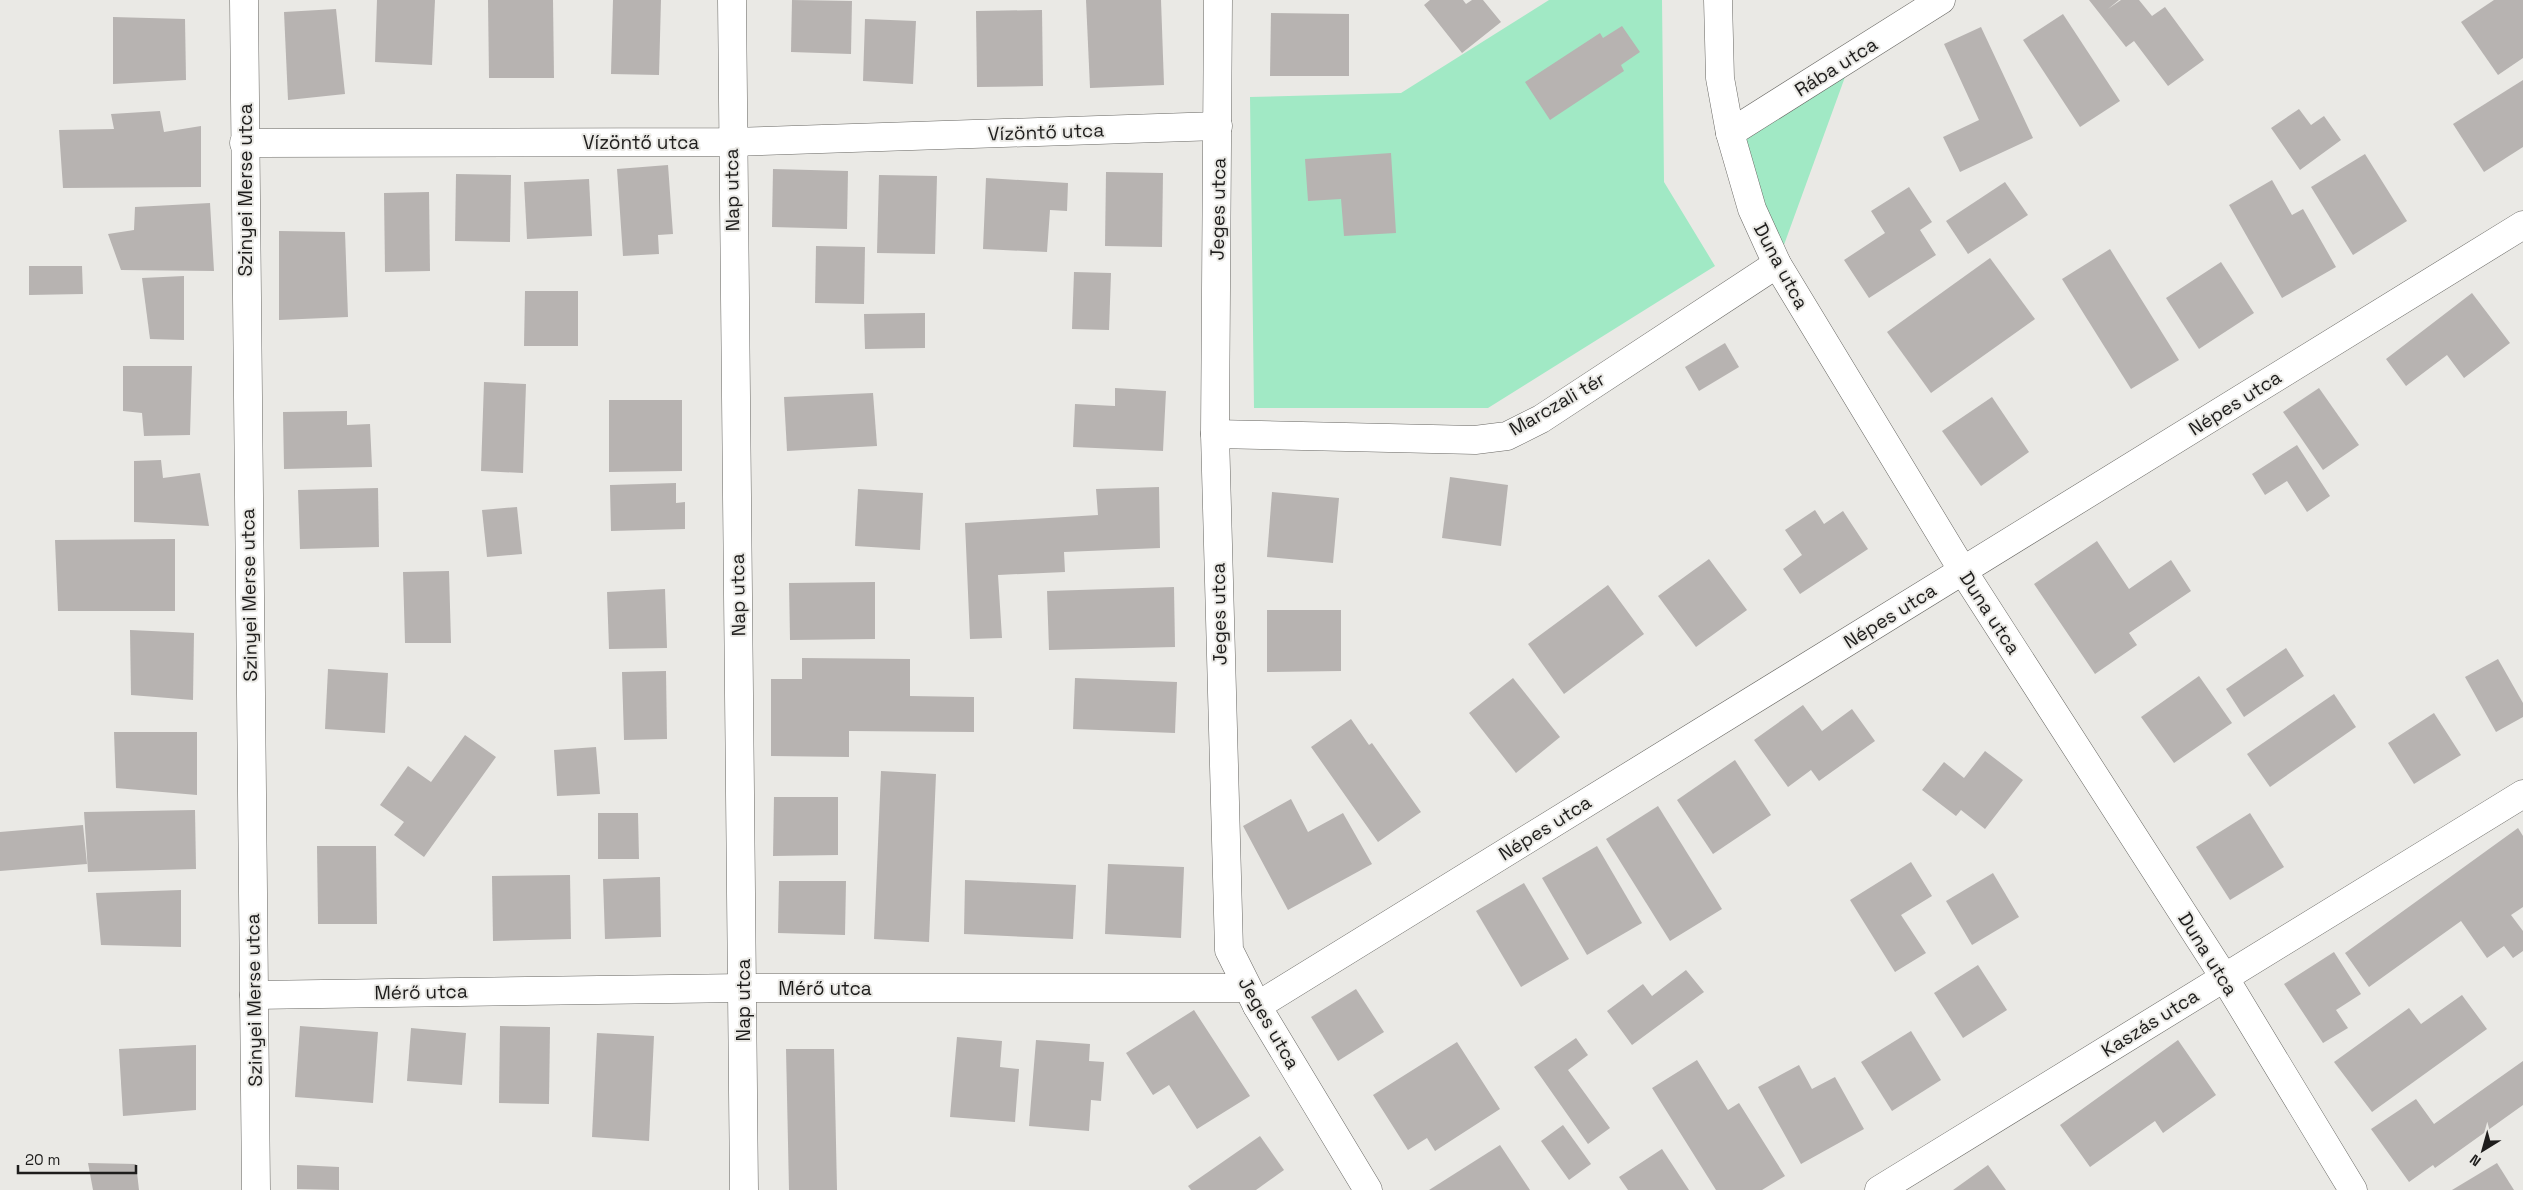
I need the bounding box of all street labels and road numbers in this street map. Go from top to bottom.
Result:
street label: Rába utca [1790,32,1882,102]
street label: Szinyei Merse utca [233,103,258,277]
street label: Vízöntő utca [987,117,1105,147]
street label: Vízöntő utca [583,130,699,155]
street label: Nap utca [719,148,745,232]
street label: Jeges utca [1205,157,1231,261]
street label: Duna utca [1748,219,1814,313]
street label: Népes utca [2184,365,2286,441]
street label: Marczali tér [1504,366,1610,442]
street label: Szinyei Merse utca [235,508,263,682]
street label: Nap utca [725,553,751,637]
street label: Jeges utca [1206,562,1232,666]
street label: Duna utca [1954,567,2026,659]
street label: Népes utca [1839,578,1941,654]
street label: Népes utca [1494,790,1596,866]
street label: Duna utca [2172,908,2244,1001]
street label: Szinyei Merse utca [240,913,268,1087]
street label: Nap utca [731,958,756,1041]
street label: Jeges utca [1233,972,1306,1074]
street label: Mérő utca [778,976,872,1001]
street label: Mérő utca [374,979,468,1005]
street label: Kaszás utca [2097,983,2203,1063]

